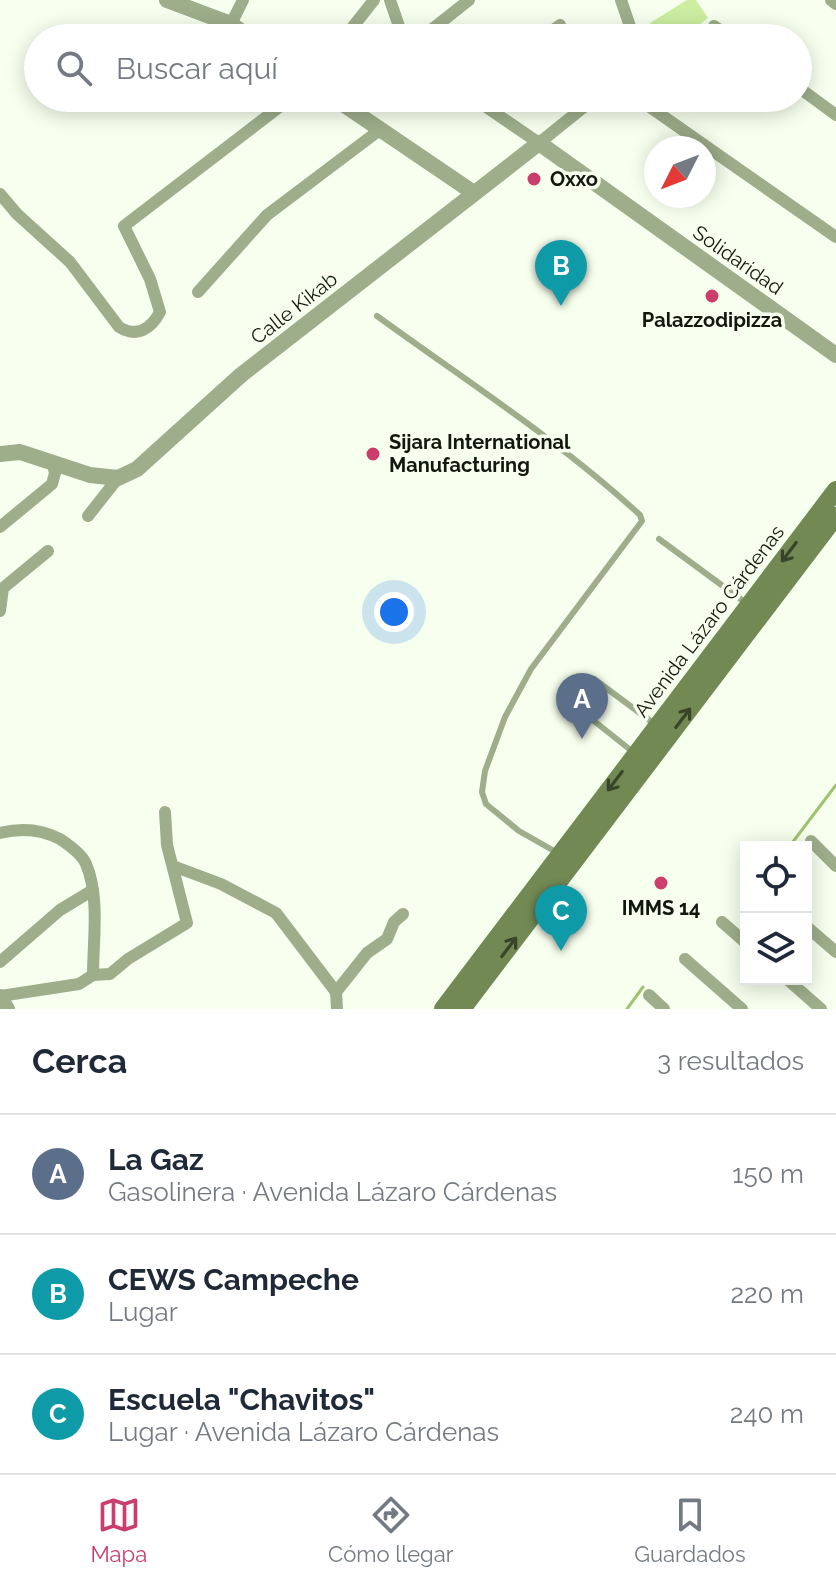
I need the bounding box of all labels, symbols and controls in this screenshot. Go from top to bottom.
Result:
search box [24,24,812,112]
icon: search [52,46,96,90]
text: Buscar aquí [116,51,278,86]
north arrow [644,136,716,208]
place label: Oxxo [550,167,598,191]
marker: Oxxo [525,170,543,188]
street label: Solidaridad [688,220,788,300]
pin: B [535,240,587,306]
street label: Calle Kikab [246,267,342,349]
marker: Palazzodipizza [703,287,721,305]
place label: Palazzodipizza [642,308,782,332]
place label: Sijara International Manufacturing [389,430,571,477]
marker: Sijara International Manufacturing [364,445,382,463]
street label: Avenida Lázaro Cárdenas [629,520,789,722]
one-way arrow [780,541,797,562]
your location [374,592,414,632]
pin: A [556,673,608,739]
one-way arrow [675,707,692,729]
one-way arrow [607,770,623,792]
map controls [740,841,812,985]
button: locate [740,841,812,913]
marker: IMMS 14 [652,874,670,892]
pin: C [535,885,587,951]
place label: IMMS 14 [622,896,700,920]
button: layers [740,913,812,985]
one-way arrow [500,937,517,958]
text: Cerca [32,1041,127,1081]
text: 3 resultados [657,1046,804,1076]
text: La Gaz [108,1142,204,1177]
text: A [49,1159,67,1189]
text: 150 m [732,1159,804,1189]
text: Gasolinera · Avenida Lázaro Cárdenas [108,1177,557,1207]
text: CEWS Campeche [108,1262,359,1297]
text: B [49,1279,67,1309]
text: 220 m [730,1279,804,1309]
text: Lugar [108,1297,178,1327]
text: Escuela "Chavitos" [108,1382,375,1417]
text: C [49,1399,67,1429]
text: 240 m [730,1399,804,1429]
text: Lugar · Avenida Lázaro Cárdenas [108,1417,499,1447]
tab: Mapa [90,1493,147,1567]
tab: Cómo llegar [328,1493,453,1567]
tab: Guardados [634,1493,746,1567]

